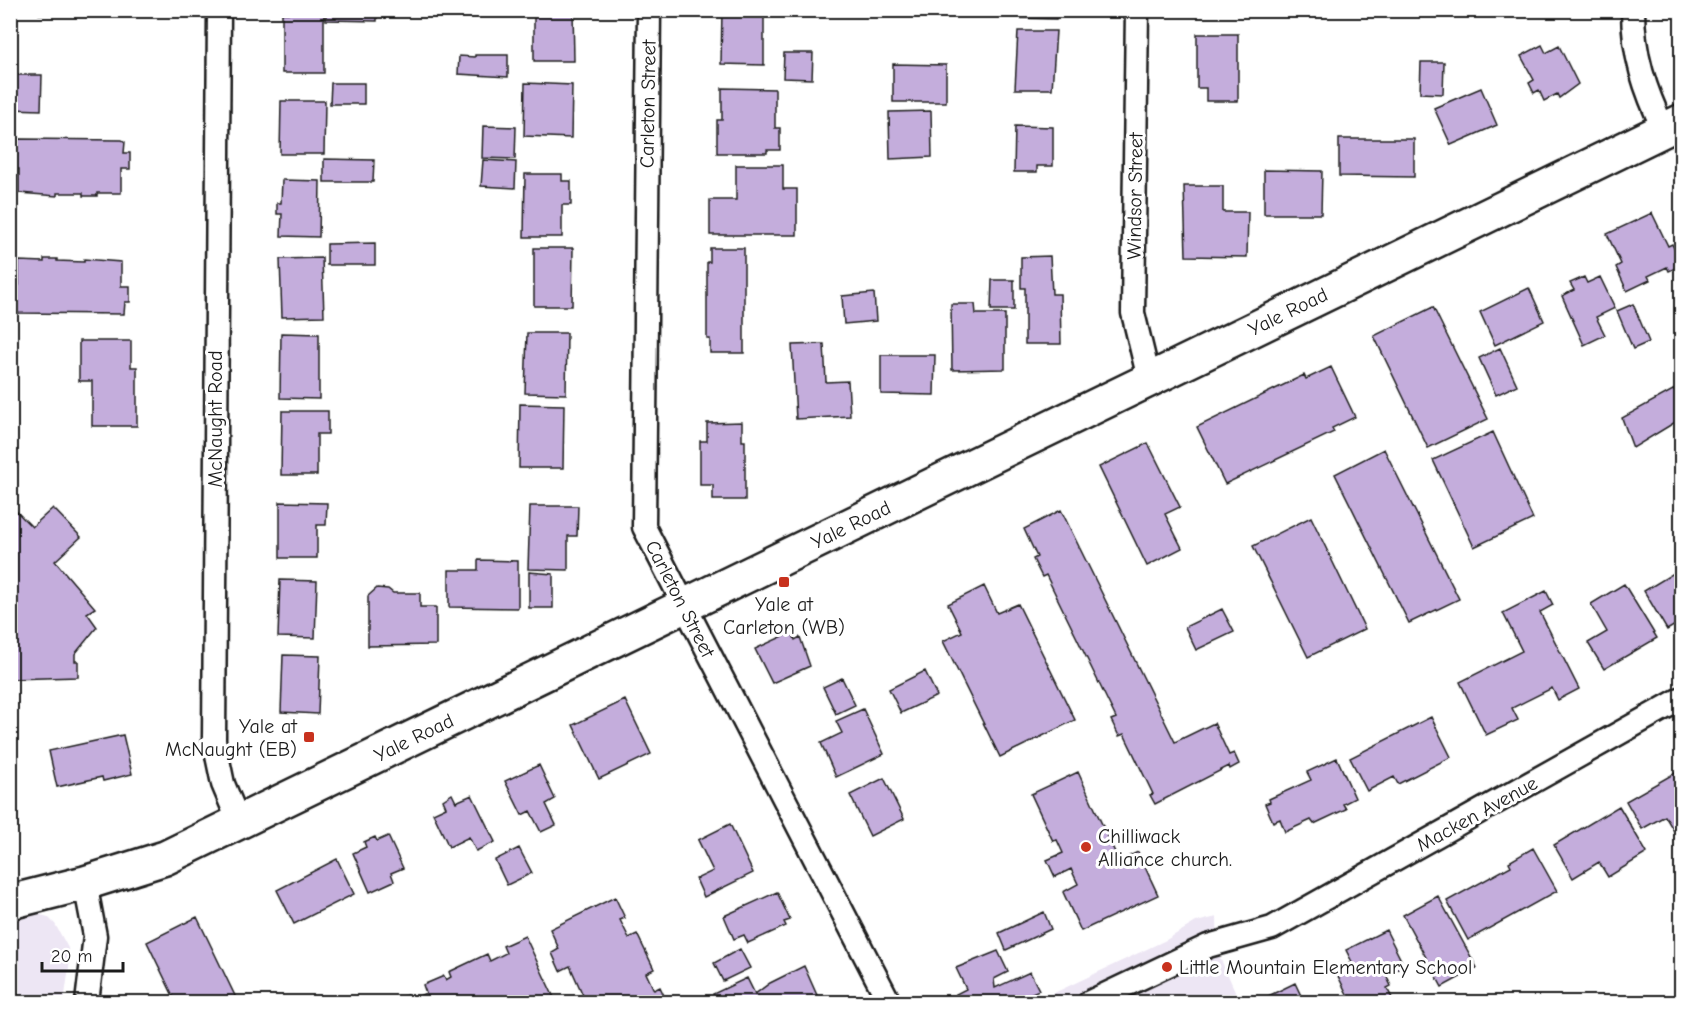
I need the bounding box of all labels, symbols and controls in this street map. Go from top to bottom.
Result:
street label: Carleton Street [635,38,661,168]
street label: Windsor Street [1122,131,1148,260]
street label: Yale Road [1245,283,1331,341]
street label: McNaught Road [204,351,227,488]
street label: Yale Road [808,496,894,554]
street label: Carleton Street [641,537,720,663]
marker: Yale at Carleton (WB) [777,575,791,589]
place label: Yale at Carleton (WB) [723,593,845,639]
street label: Yale Road [371,709,457,767]
place label: Yale at McNaught (EB) [165,715,298,761]
marker: Yale at McNaught (EB) [302,730,316,744]
street label: Macken Avenue [1413,771,1541,857]
place label: Chilliwack Alliance church. [1098,825,1232,871]
marker: Chilliwack Alliance church. [1079,840,1093,854]
scale bar [42,935,123,973]
text: 20 m [51,946,92,967]
place label: Little Mountain Elementary School [1179,956,1472,979]
marker: Little Mountain Elementary School [1160,960,1174,974]

